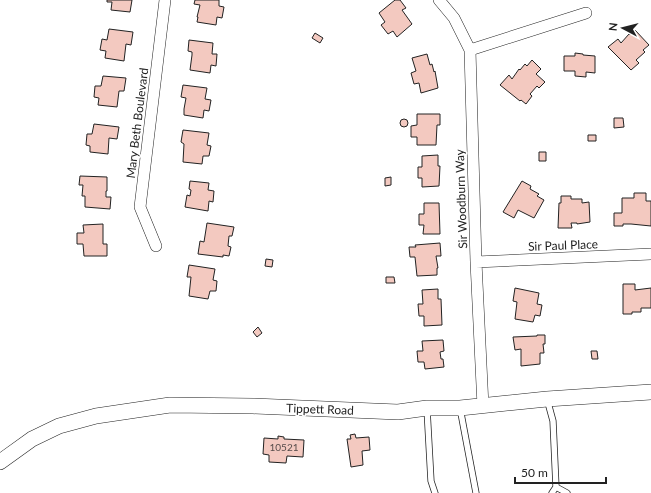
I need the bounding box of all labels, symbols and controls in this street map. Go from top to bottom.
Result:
north arrow [603,8,643,48]
text: N [606,22,620,32]
street label: Mary Beth Boulevard [123,67,151,179]
street label: Sir Woodburn Way [452,148,470,249]
street label: Sir Paul Place [528,236,598,254]
street label: Tippett Road [286,400,354,418]
house number: 10521 [269,441,299,453]
scale bar [515,459,606,485]
text: 50 m [521,465,548,480]

